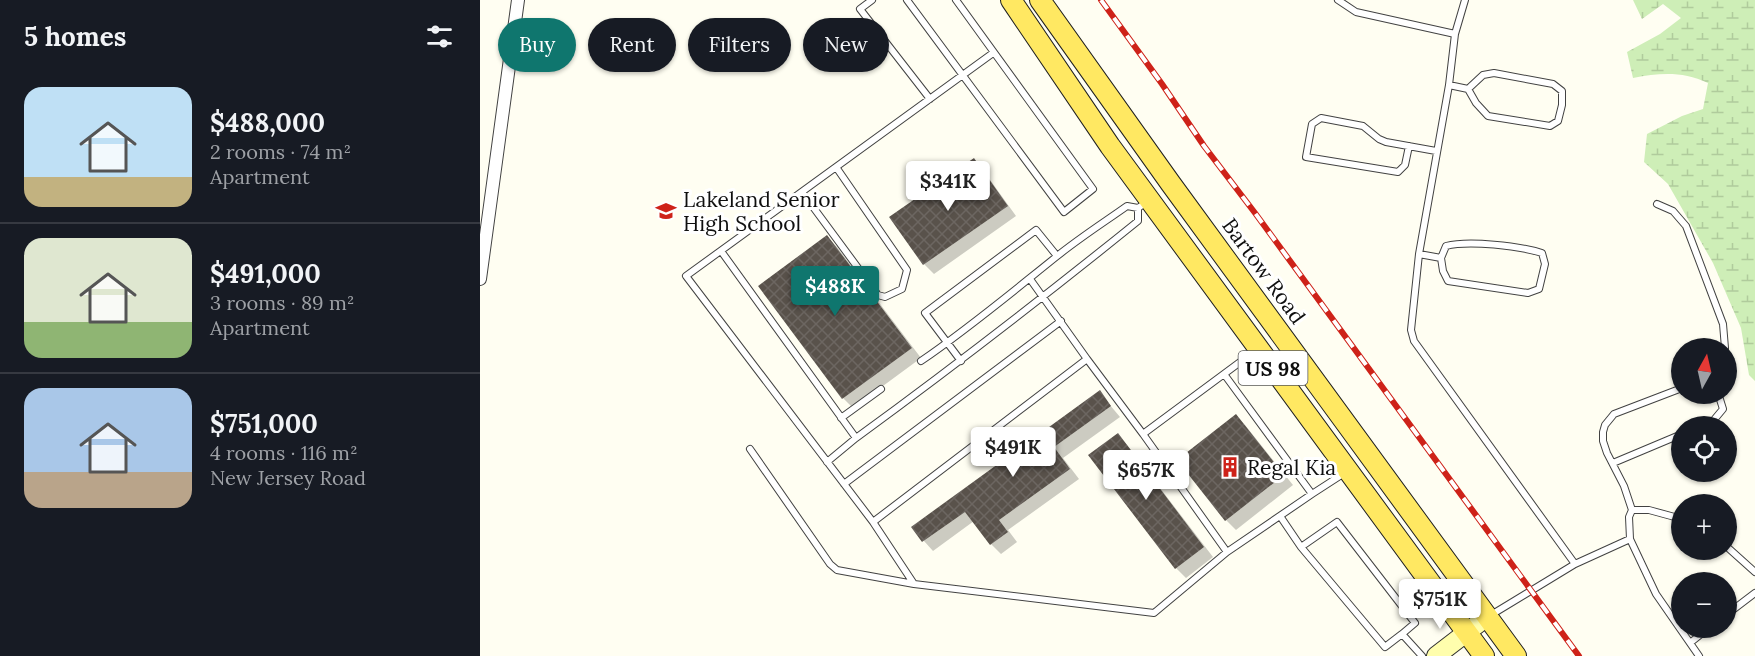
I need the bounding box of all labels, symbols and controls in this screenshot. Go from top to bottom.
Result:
chip: Buy [498,18,576,72]
chip: Rent [588,18,676,72]
chip: Filters [688,18,791,72]
chip: New [803,18,889,72]
text: 5 homes [24,20,126,53]
icon: filters [423,20,456,53]
text: $488,000 [210,106,325,139]
icon: home [72,111,144,183]
text: 2 rooms · 74 m² [210,139,351,164]
pin: $341K [906,161,990,212]
text: Apartment [210,164,310,189]
text: $341K [920,168,976,193]
place label: Lakeland Senior High School [683,186,840,237]
school or university icon: Lakeland Senior High School [654,199,678,223]
street label: Bartow Road [1217,213,1311,329]
text: $491,000 [210,257,321,290]
icon: home [72,262,144,334]
pin: $488K [793,266,877,317]
text: $488K [805,273,865,298]
text: 3 rooms · 89 m² [210,290,354,315]
text: Apartment [210,315,310,340]
north arrow [1671,338,1737,404]
map controls [1671,338,1737,638]
road number: US 98 [1238,351,1308,385]
text: $751,000 [210,407,318,440]
icon: home [72,412,144,484]
button: locate [1671,416,1737,482]
pin: $491K [971,427,1055,478]
text: $491K [985,434,1041,459]
text: 4 rooms · 116 m² [210,440,358,465]
pin: $657K [1104,450,1188,501]
place label: Regal Kia [1247,454,1336,481]
building icon: Regal Kia [1218,455,1242,479]
text: $657K [1117,457,1175,482]
text: New Jersey Road [210,465,366,490]
button: + [1671,494,1737,560]
button: − [1671,572,1737,638]
pin: $751K [1398,579,1482,630]
text: $751K [1413,586,1467,611]

